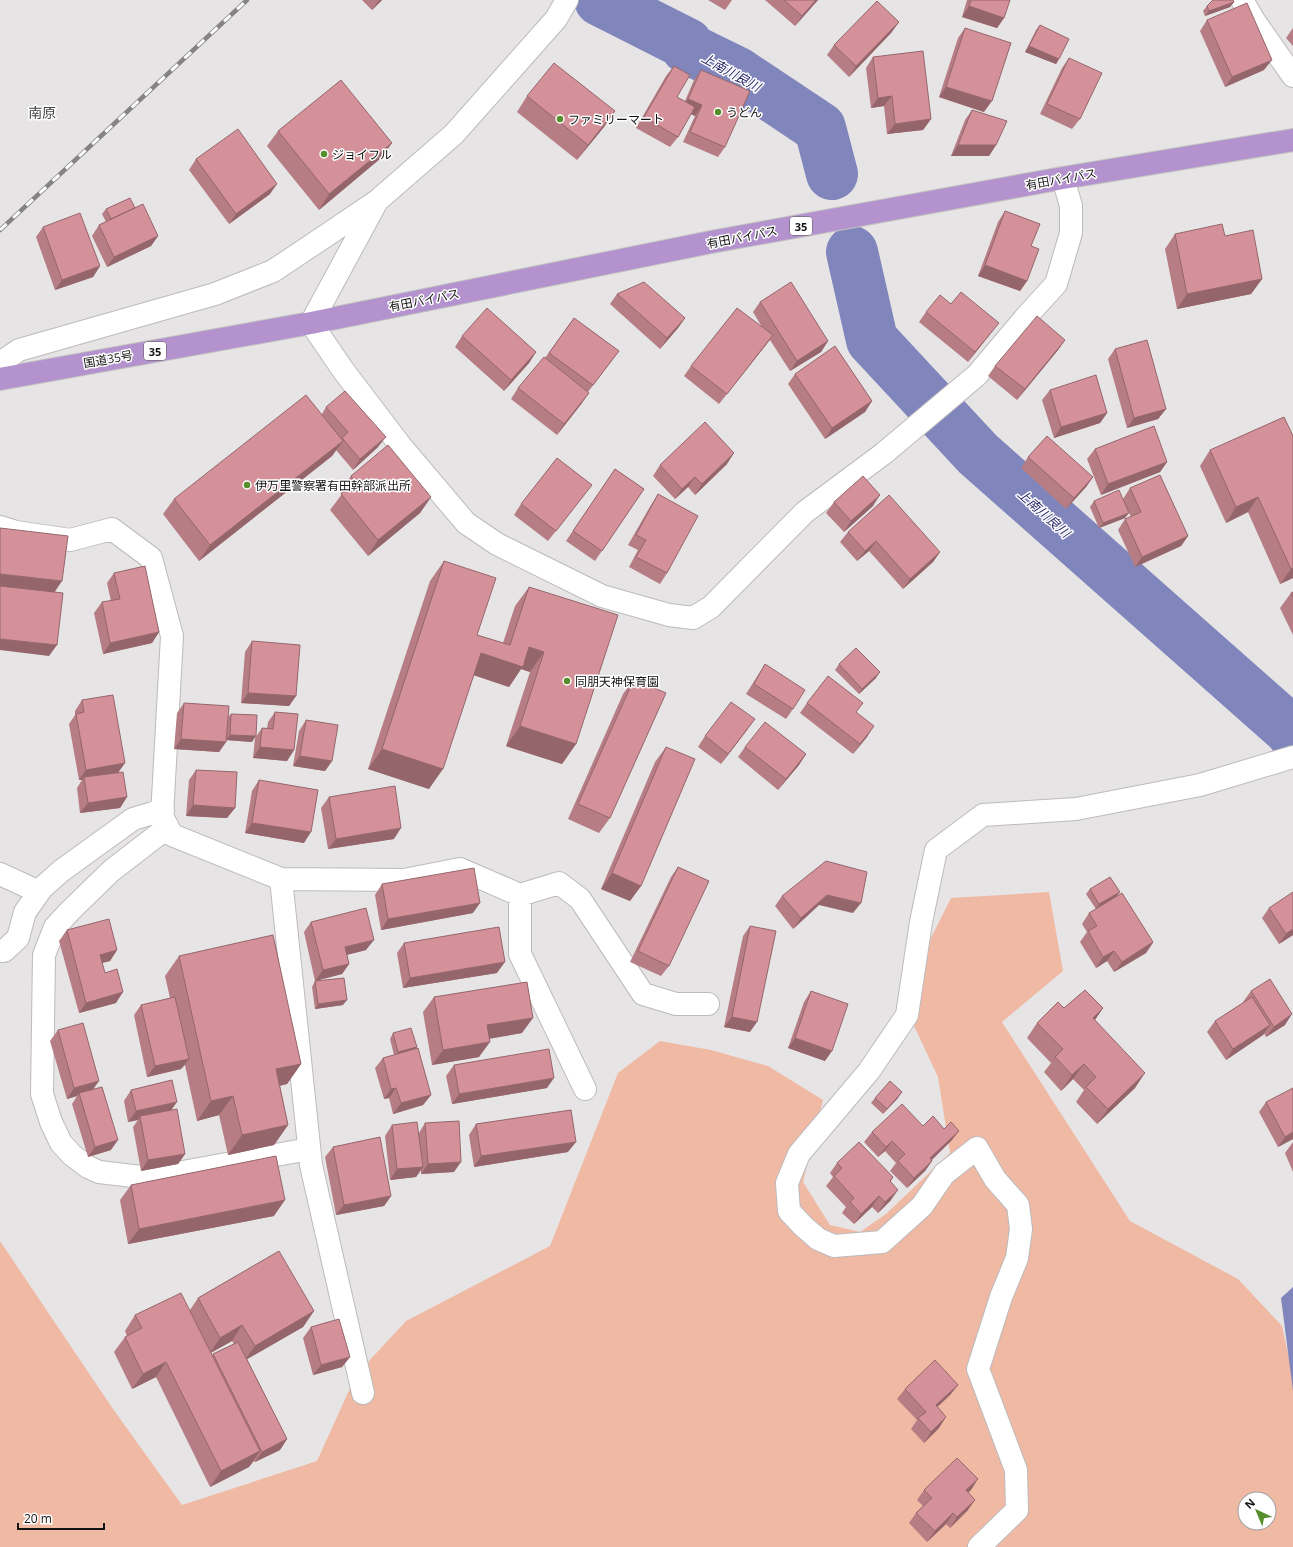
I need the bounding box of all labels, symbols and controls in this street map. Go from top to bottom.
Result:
water label: 上南川良川 [698,48,766,97]
district label: 南原 [28,103,56,122]
place label: うどん [726,104,762,121]
marker: うどん [713,107,723,117]
place label: ファミリーマート [568,111,664,128]
marker: ファミリーマート [555,114,565,124]
place label: ジョイフル [332,146,392,163]
marker: ジョイフル [319,149,329,159]
street label: 有田バイパス [1024,164,1098,194]
road number: 35 [790,217,812,235]
street label: 有田バイパス [705,222,779,252]
street label: 有田バイパス [387,285,461,315]
road number: 35 [144,342,166,360]
street label: 国道35号 [82,346,134,372]
place label: 伊万里警察署有田幹部派出所 [255,477,411,494]
marker: 伊万里警察署有田幹部派出所 [242,480,252,490]
water label: 上南川良川 [1014,485,1076,543]
place label: 同朋天神保育園 [575,673,659,690]
marker: 同朋天神保育園 [562,676,572,686]
north arrow [1237,1491,1277,1531]
text: N [1241,1495,1258,1512]
scale bar [18,1505,104,1531]
text: 20 m [24,1510,52,1527]

